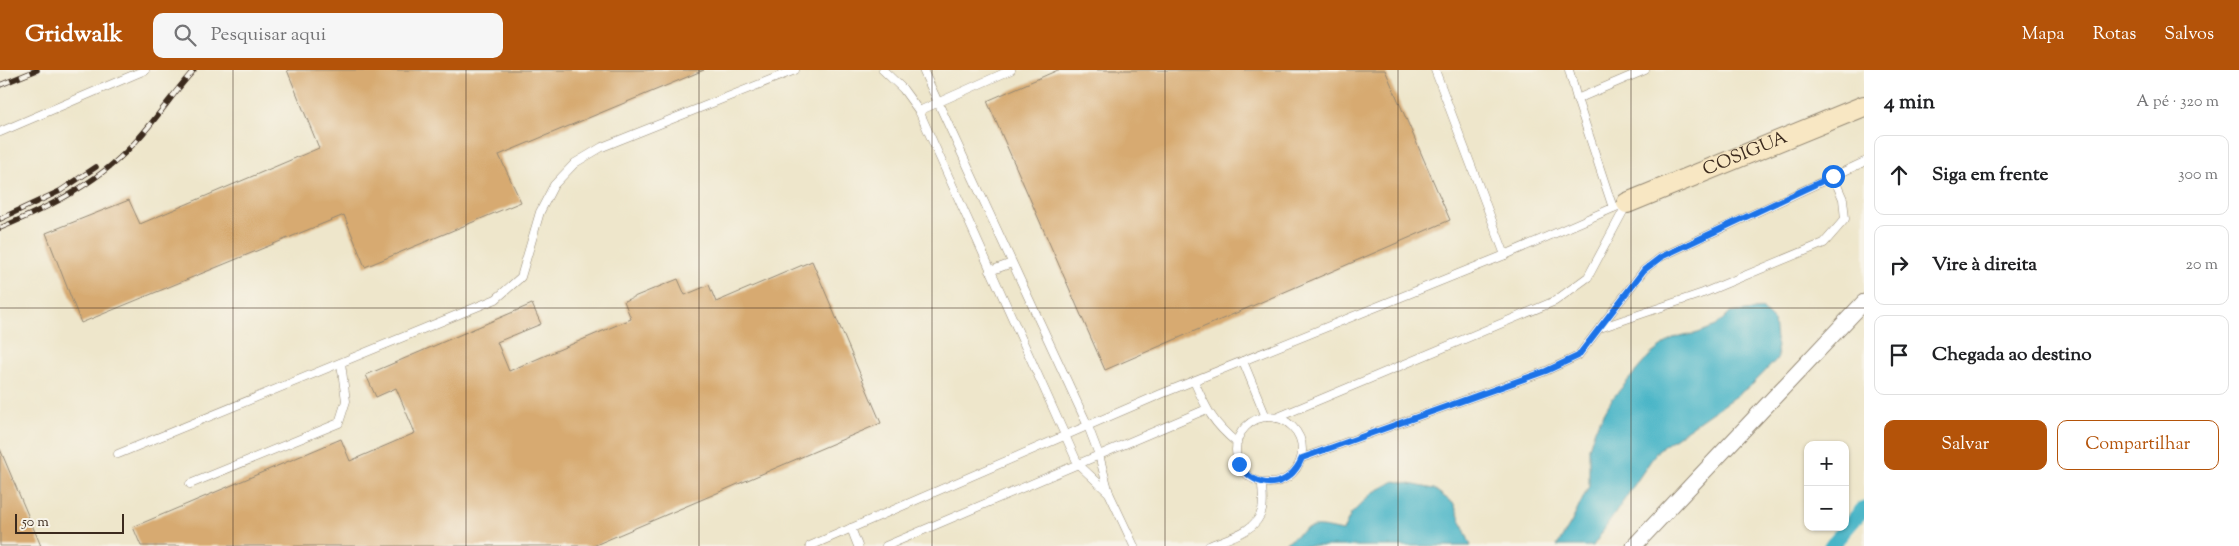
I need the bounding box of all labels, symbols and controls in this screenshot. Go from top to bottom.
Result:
search box [153,13,503,58]
text: Gridwalk [25,18,123,52]
icon: search [171,21,199,49]
text: Pesquisar aqui [211,22,326,49]
text: Mapa [2022,22,2065,48]
text: Rotas [2093,22,2136,48]
text: Salvos [2164,22,2214,48]
text: 4 min [1884,88,1935,118]
text: A pé · 320 m [2136,91,2219,114]
street label: COSIGUA [1699,125,1792,183]
icon: ahead [1885,161,1913,189]
text: Siga em frente [1932,162,2048,189]
text: 300 m [2178,164,2218,187]
route start [1822,165,1845,188]
icon: right [1885,251,1913,279]
text: Vire à direita [1932,252,2037,279]
text: 20 m [2185,254,2218,277]
icon: arrive [1885,341,1913,369]
text: Chegada ao destino [1932,342,2092,369]
button: Salvar [1884,420,2047,470]
button: Compartilhar [2057,420,2219,470]
map controls [1804,441,1849,531]
button: + [1804,441,1849,486]
route end [1228,453,1251,476]
button: − [1804,486,1849,531]
scale bar [15,511,124,534]
text: 50 m [22,513,49,533]

